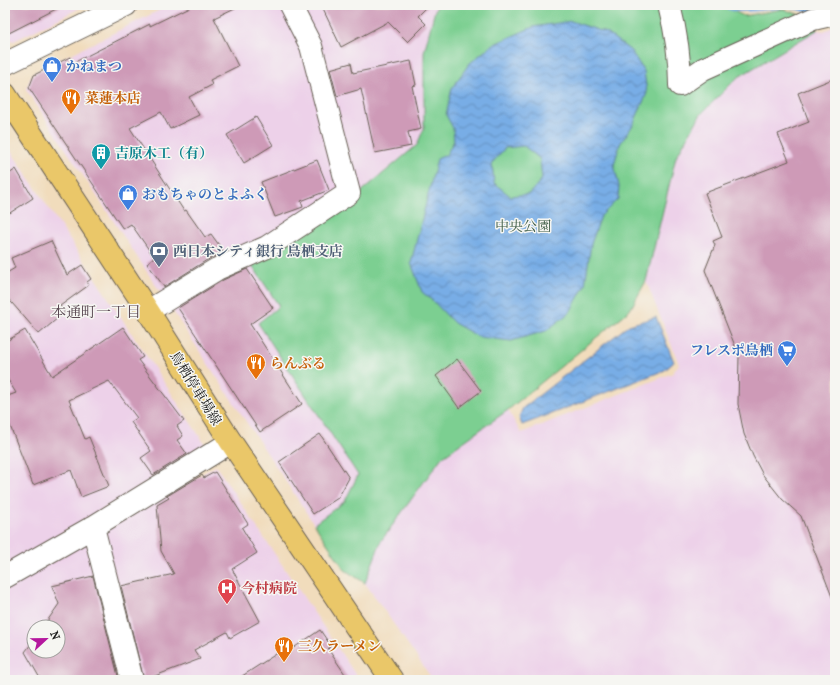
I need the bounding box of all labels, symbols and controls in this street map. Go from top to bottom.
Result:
shop icon: かねまつ [41,55,63,83]
place label: かねまつ [66,58,122,75]
restaurant icon: 菜蓮本店 [60,87,82,115]
place label: 菜蓮本店 [85,90,141,107]
building icon: 吉原木工（有） [90,142,112,170]
place label: 吉原木工（有） [115,145,213,162]
shop icon: おもちゃのとよふく [117,183,139,211]
place label: おもちゃのとよふく [142,186,268,203]
park label: 中央公園 [495,218,551,235]
bank icon: 西日本シティ銀行 鳥栖支店 [148,240,170,268]
place label: 西日本シティ銀行 鳥栖支店 [173,243,343,260]
district label: 本通町一丁目 [51,303,141,321]
supermarket icon: フレスポ鳥栖 [776,339,798,367]
place label: フレスポ鳥栖 [690,342,773,359]
street label: 鳥栖停車場線 [166,348,225,428]
restaurant icon: らんぶる [245,352,267,380]
place label: らんぶる [270,355,326,372]
hospital icon: 今村病院 [216,577,238,605]
place label: 今村病院 [241,580,297,597]
north arrow [26,619,66,659]
text: N [47,629,63,642]
restaurant icon: 三久ラーメン [273,635,295,663]
place label: 三久ラーメン [298,638,381,655]

